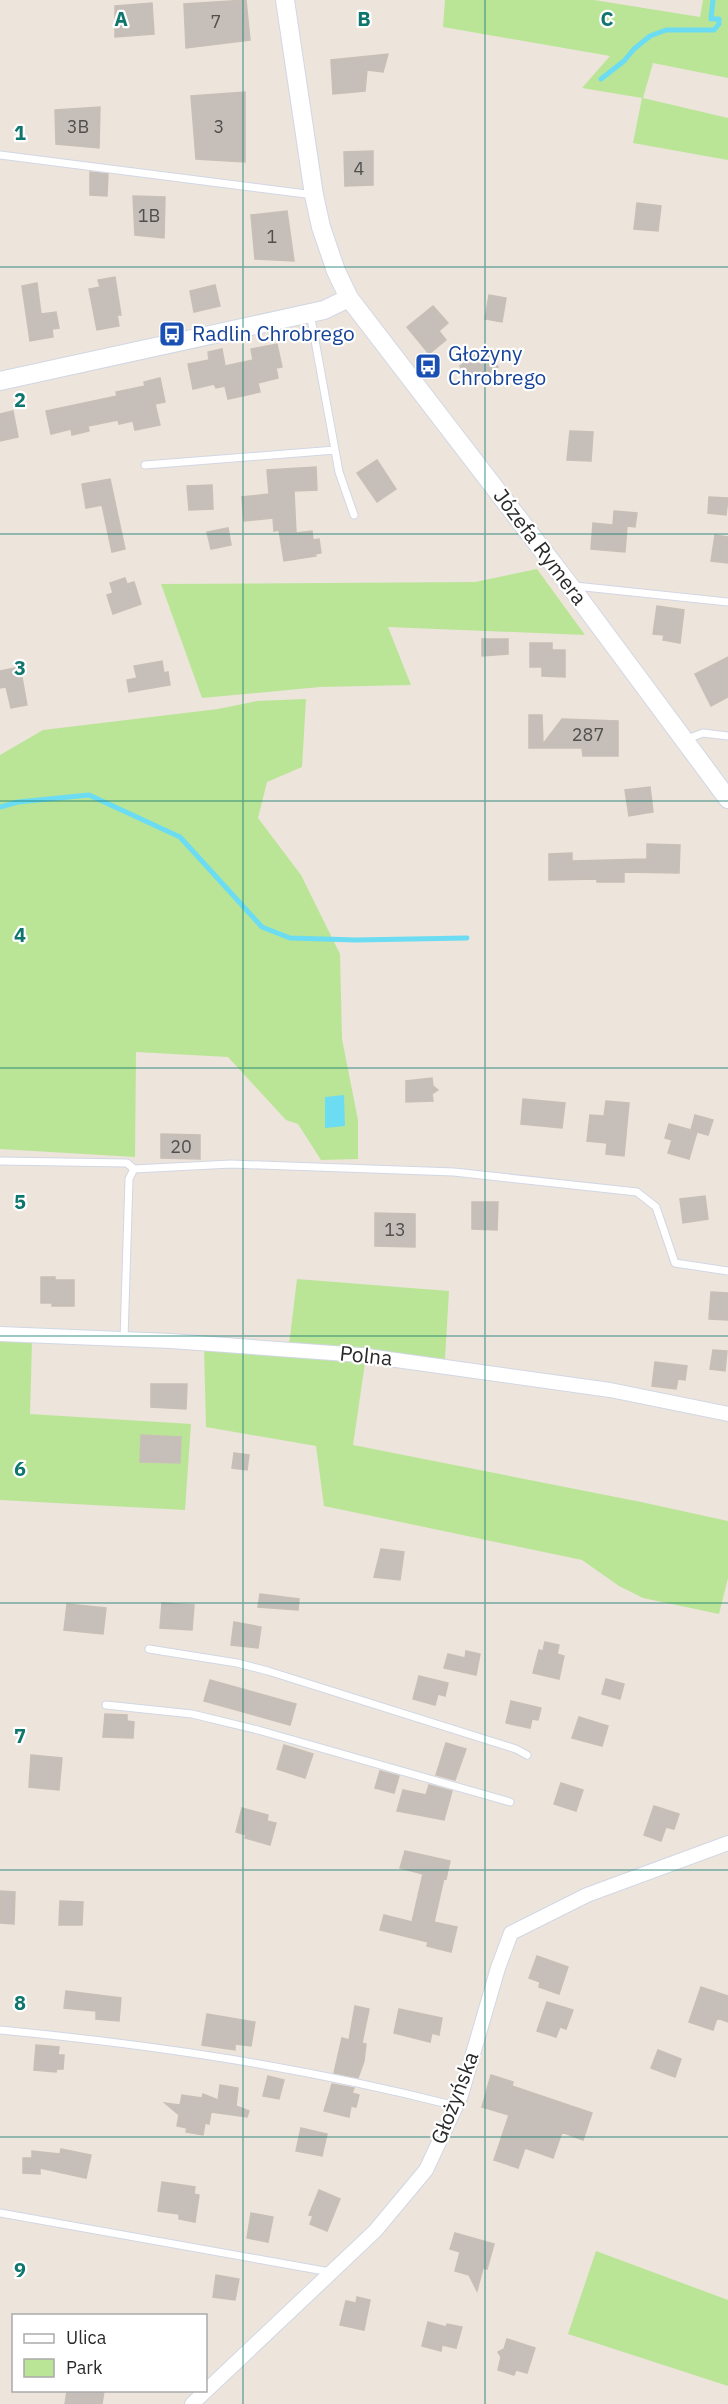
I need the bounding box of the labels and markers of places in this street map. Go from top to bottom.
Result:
bus stop icon: Radlin Chrobrego [157,319,187,349]
place label: Radlin Chrobrego [192,319,355,347]
place label: Głożyny Chrobrego [448,339,546,391]
bus stop icon: Głożyny Chrobrego [413,351,443,381]

